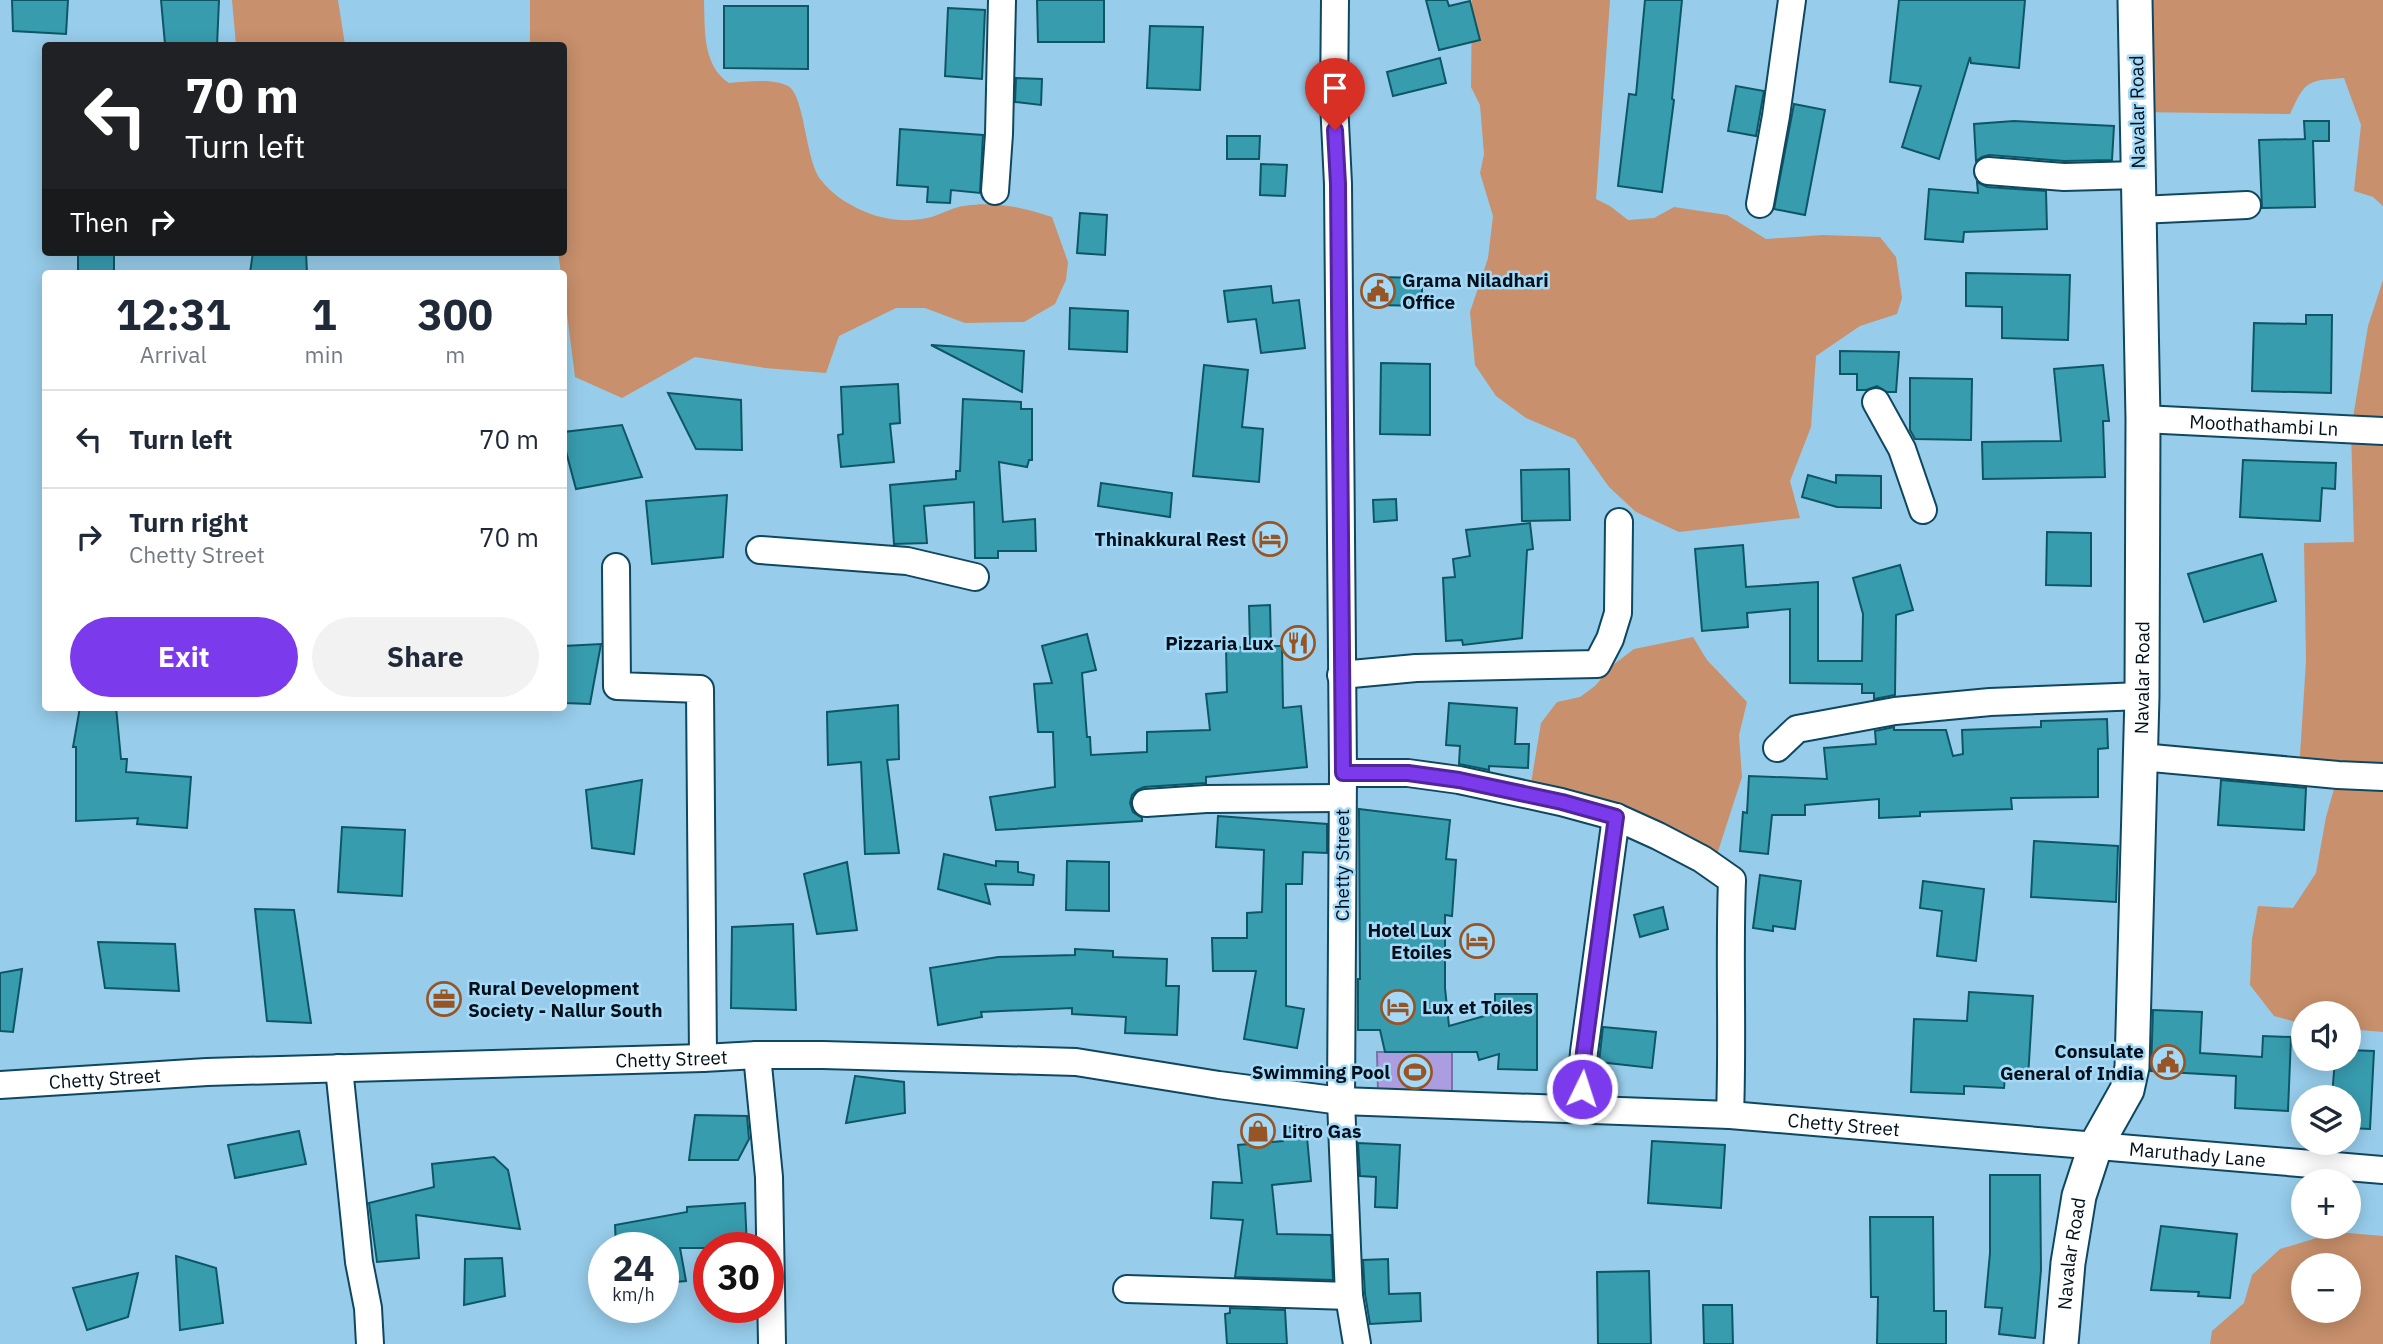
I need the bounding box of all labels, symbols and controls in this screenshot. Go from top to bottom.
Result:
street label: Navalar Road [2124,55,2150,169]
pin [1305,58,1365,130]
text: 70 m [185,63,299,126]
icon: arrive [1316,69,1354,107]
icon: left [70,70,161,161]
text: Turn left [185,125,305,167]
icon: right [143,203,181,241]
text: Then [70,205,129,239]
place label: Grama Niladhari Office [1402,268,1549,314]
public building icon: Grama Niladhari Office [1359,272,1397,310]
text: 12:31 [116,287,231,342]
text: 1 [311,287,337,342]
text: 300 [417,287,493,342]
text: Arrival [140,339,207,369]
text: min [305,339,343,369]
text: m [445,339,465,369]
street label: Moothathambi Ln [2189,409,2339,441]
icon: left [70,420,108,458]
text: Turn left [129,422,232,456]
text: 70 m [479,422,539,456]
text: Turn right [129,505,248,539]
icon: right [70,518,108,556]
text: 70 m [479,520,539,554]
hotel icon: Thinakkural Rest [1251,520,1289,558]
place label: Thinakkural Rest [1095,527,1246,551]
text: Chetty Street [129,539,265,569]
button: Exit [70,617,298,697]
button: Share [312,617,539,697]
street label: Navalar Road [2129,621,2154,735]
restaurant icon: Pizzaria Lux [1279,624,1317,662]
place label: Pizzaria Lux [1165,631,1274,655]
street label: Chetty Street [1330,809,1354,921]
place label: Hotel Lux Etoiles [1368,918,1452,964]
hotel icon: Hotel Lux Etoiles [1458,922,1496,960]
place label: Rural Development Society - Nallur South [468,976,662,1022]
office icon: Rural Development Society - Nallur South [425,980,463,1018]
hotel icon: Lux et Toiles [1379,988,1417,1026]
place label: Lux et Toiles [1422,995,1533,1019]
map controls [2291,1001,2361,1323]
button: sound [2291,1001,2361,1071]
place label: Consulate General of India [2000,1039,2144,1085]
public building icon: Consulate General of India [2149,1043,2187,1081]
street label: Chetty Street [615,1045,728,1072]
position arrow [1545,1052,1619,1126]
sports icon: Swimming Pool [1396,1053,1434,1091]
place label: Swimming Pool [1252,1060,1390,1084]
street label: Chetty Street [48,1063,162,1094]
button: layers [2291,1085,2361,1155]
street label: Chetty Street [1787,1108,1901,1141]
shop icon: Litro Gas [1239,1112,1277,1150]
place label: Litro Gas [1282,1119,1362,1143]
street label: Maruthady Lane [2128,1137,2267,1172]
button: + [2291,1169,2361,1239]
street label: Navalar Road [2052,1196,2091,1311]
speed limit sign: 30 [693,1232,784,1323]
text: 24 [612,1245,655,1291]
button: − [2291,1253,2361,1323]
text: km/h [612,1283,655,1306]

